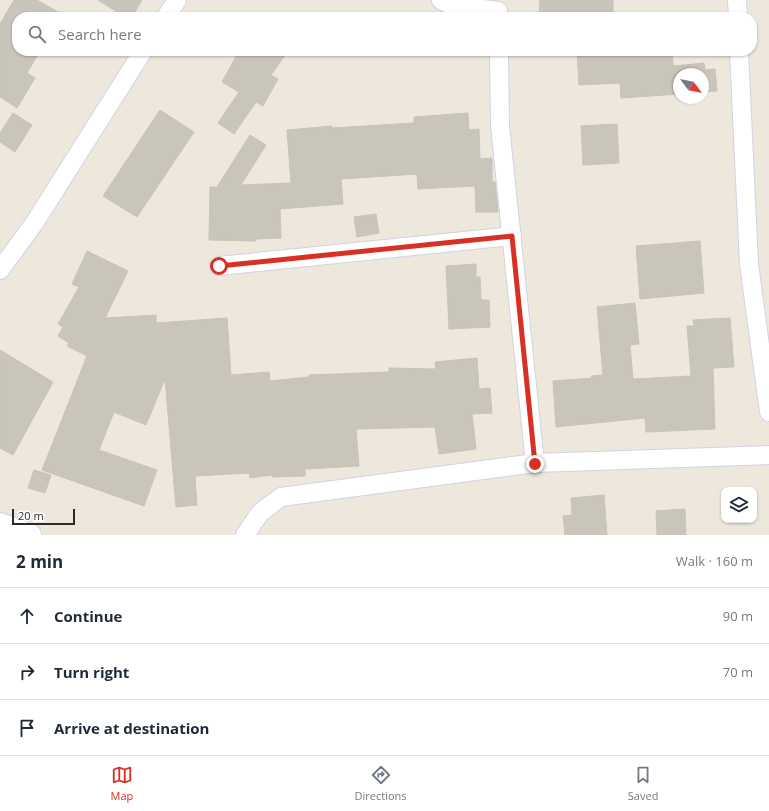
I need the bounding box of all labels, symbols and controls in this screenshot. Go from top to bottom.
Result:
search box [12,12,757,56]
icon: search [26,23,48,45]
text: Search here [58,24,142,44]
north arrow [673,68,709,104]
route start [210,257,228,275]
route end [526,455,544,473]
map controls [721,487,757,523]
button: layers [721,487,757,523]
scale bar [12,507,75,526]
text: 20 m [18,508,44,523]
text: 2 min [16,550,63,573]
text: Walk · 160 m [676,552,753,570]
icon: ahead [16,605,38,627]
text: Continue [54,606,122,626]
text: 90 m [723,607,753,625]
icon: right [16,661,38,683]
text: Turn right [54,662,129,682]
text: 70 m [723,663,753,681]
icon: arrive [16,717,38,739]
text: Arrive at destination [54,718,209,738]
tab: Map [111,764,133,803]
tab: Directions [355,764,407,803]
tab: Saved [628,764,658,803]

